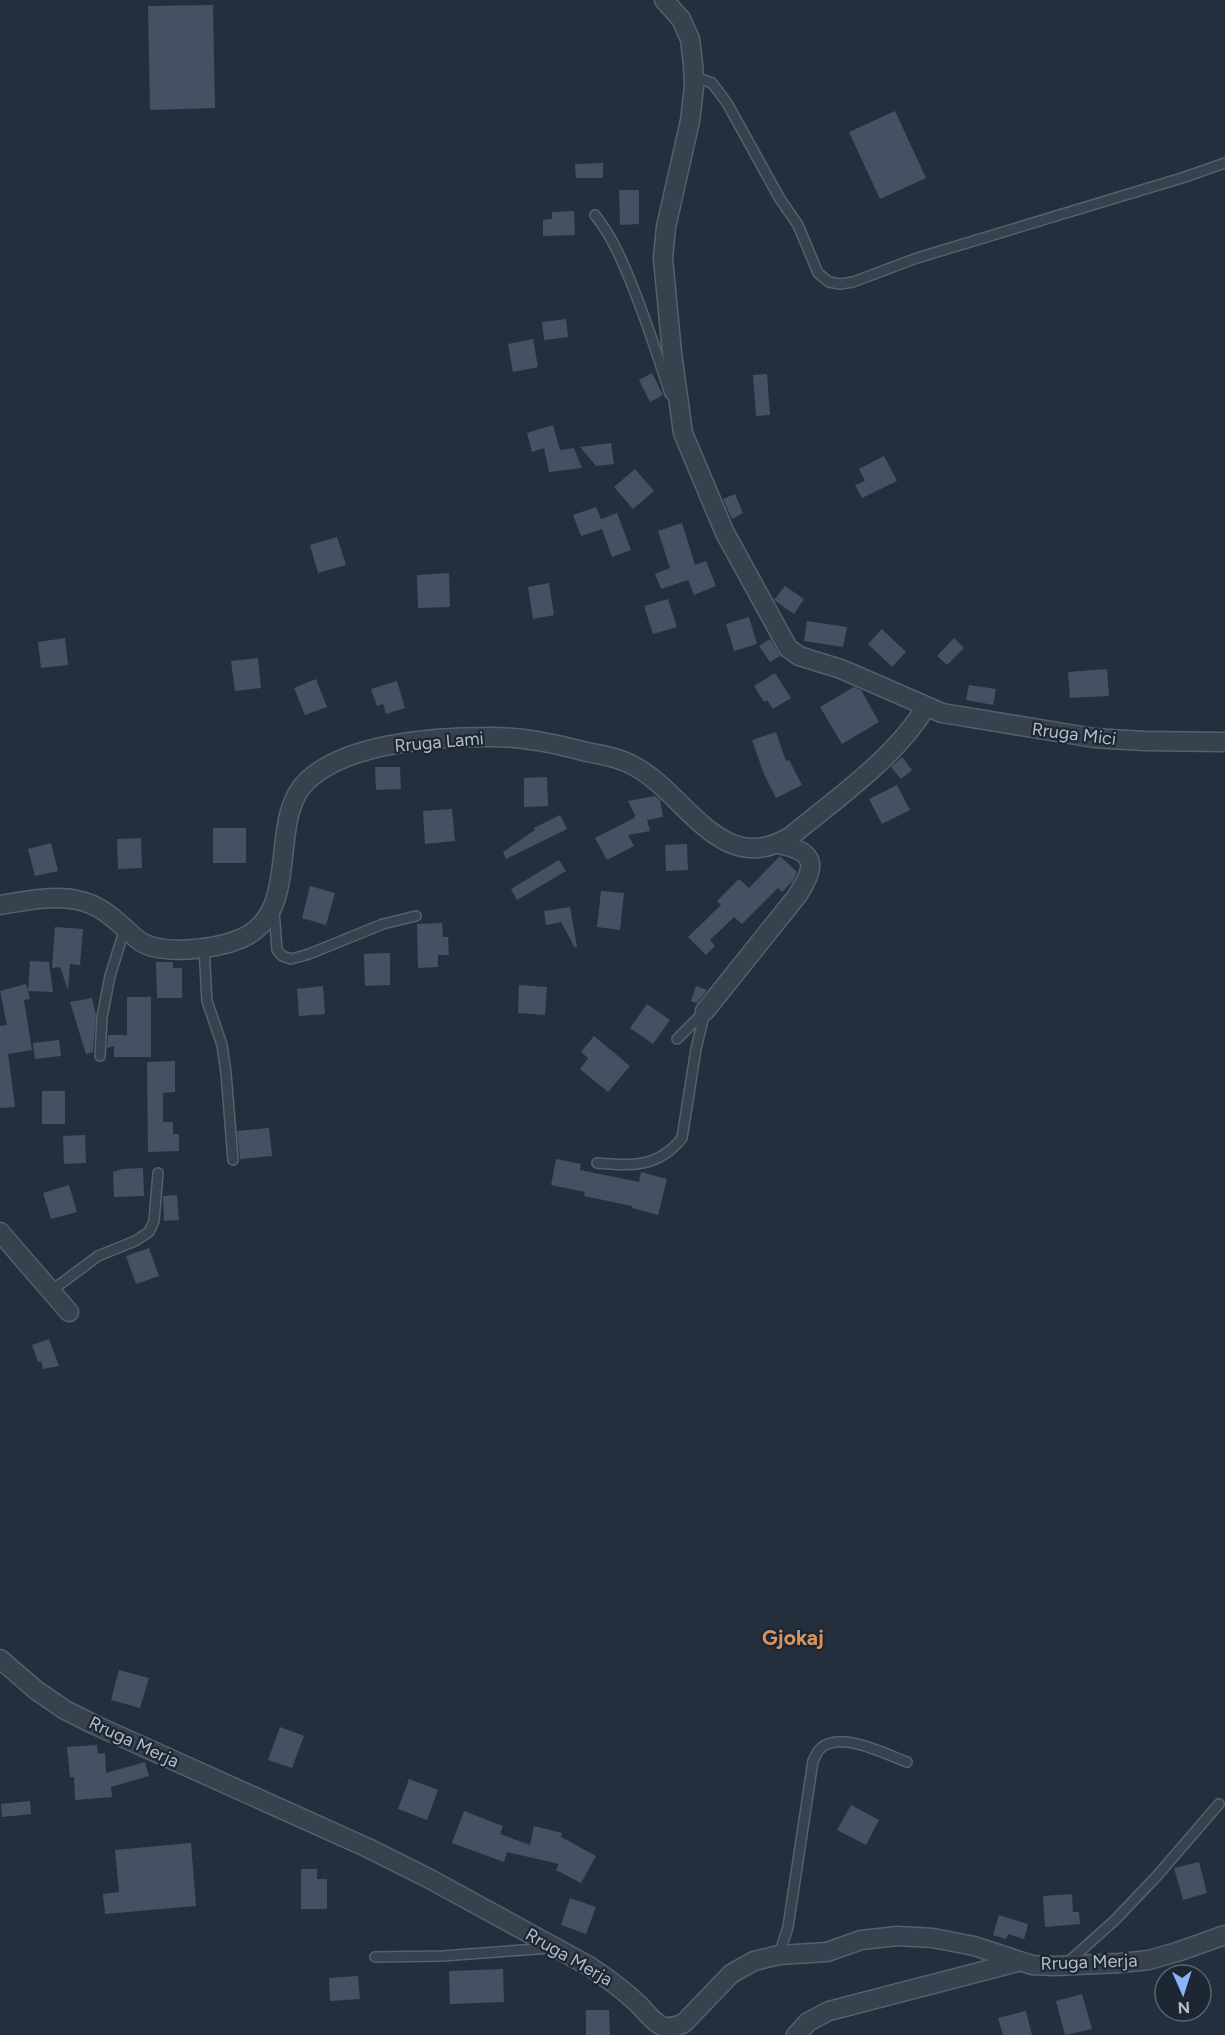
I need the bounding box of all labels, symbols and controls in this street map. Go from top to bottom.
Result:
street label: Rruga Mici [1031,718,1117,750]
street label: Rruga Lami [393,727,485,757]
district label: Gjokaj [762,1625,824,1650]
street label: Rruga Merja [86,1712,182,1772]
street label: Rruga Merja [522,1923,616,1991]
street label: Rruga Merja [1040,1949,1138,1975]
north arrow [1153,1963,1213,2023]
text: N [1177,1998,1190,2017]

